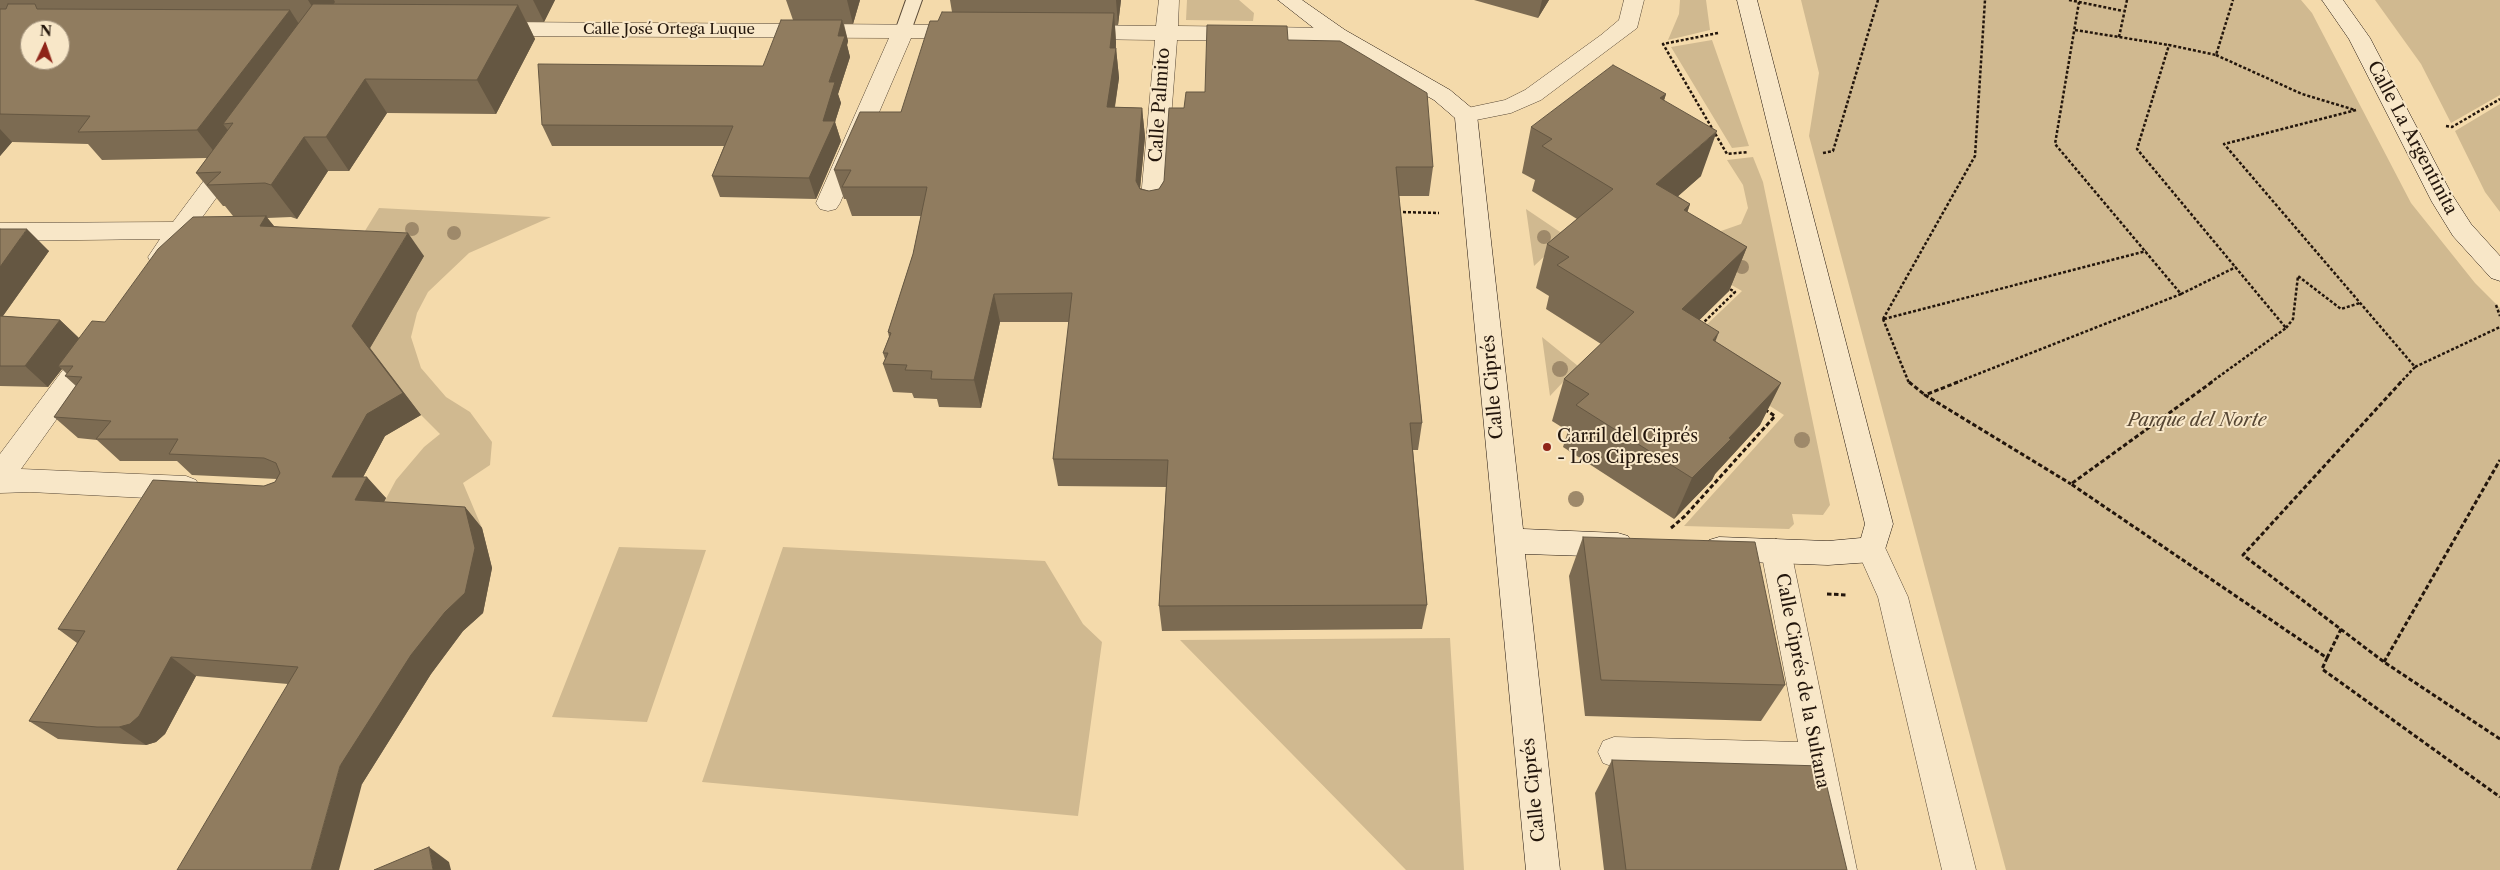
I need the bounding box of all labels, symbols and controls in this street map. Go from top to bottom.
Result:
north arrow [20,20,70,70]
street label: Calle José Ortega Luque [583,21,755,39]
text: N [39,22,52,40]
street label: Calle Palmito [1145,47,1175,163]
street label: Calle La Argentinita [2362,57,2462,219]
street label: Calle Ciprés [1478,334,1508,440]
park label: Parque del Norte [2128,410,2266,432]
place label: Carril del Ciprés - Los Cipreses [1557,426,1698,468]
marker: Carril del Ciprés - Los Cipreses [1541,441,1553,453]
street label: Calle Ciprés de la Sultana [1771,572,1833,790]
street label: Calle Ciprés [1518,737,1550,843]

